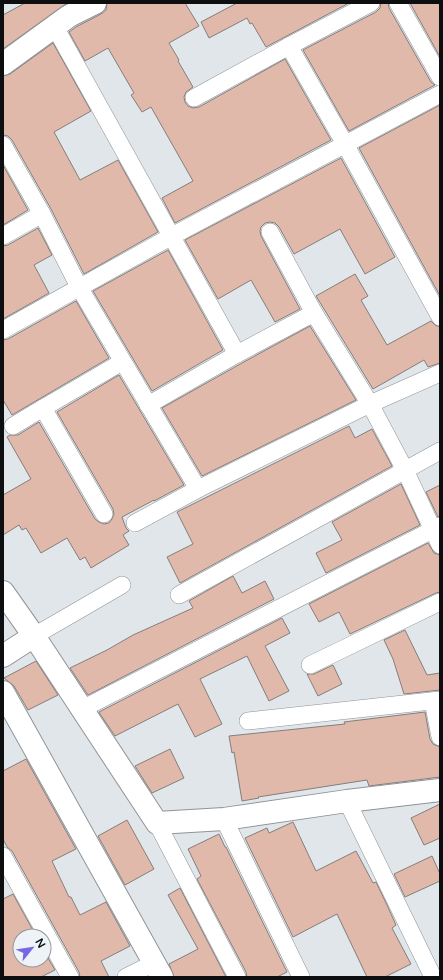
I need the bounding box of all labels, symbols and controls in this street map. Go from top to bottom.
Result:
north arrow [12,928,52,968]
text: N [32,936,48,950]

